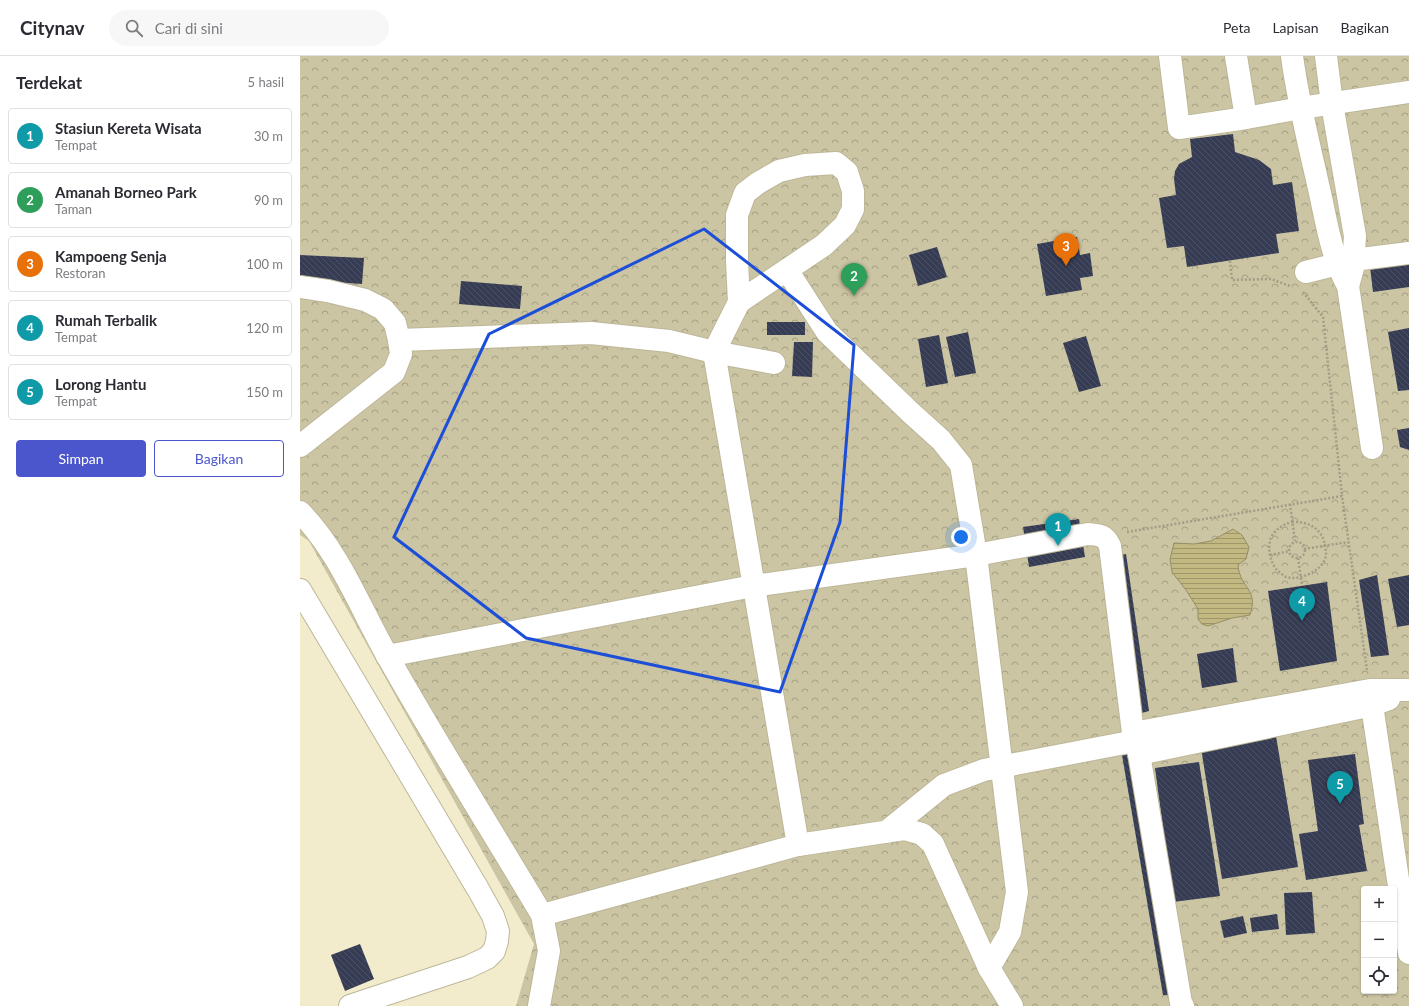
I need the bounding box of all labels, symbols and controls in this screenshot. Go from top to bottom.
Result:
search box [109,10,389,46]
text: Citynav [20,16,85,39]
icon: search [123,17,145,39]
text: Cari di sini [155,19,223,37]
text: Peta [1223,19,1250,36]
text: Lapisan [1272,19,1319,36]
text: Bagikan [1341,19,1389,36]
text: Terdekat [16,72,82,93]
text: 5 hasil [248,74,284,90]
text: Stasiun Kereta Wisata [55,119,202,137]
text: 1 [26,128,34,144]
text: 30 m [254,128,283,144]
text: Tempat [55,137,97,153]
text: Amanah Borneo Park [55,183,197,201]
text: 2 [26,192,34,208]
text: 90 m [254,192,283,208]
text: Taman [55,201,92,217]
pin: 3 [1053,233,1079,266]
text: Kampoeng Senja [55,247,167,265]
text: 3 [26,256,34,272]
text: 100 m [246,256,283,272]
pin: 2 [841,263,867,296]
text: Restoran [55,265,106,281]
text: Rumah Terbalik [55,311,157,329]
text: 4 [26,320,34,336]
text: 120 m [246,320,283,336]
text: Tempat [55,329,97,345]
text: Lorong Hantu [55,375,146,393]
text: 5 [26,384,34,400]
text: 150 m [246,384,283,400]
text: Tempat [55,393,97,409]
button: Simpan [16,440,146,477]
button: Bagikan [154,440,284,477]
pin: 1 [1045,513,1071,546]
your location [951,527,971,547]
pin: 4 [1289,588,1315,621]
pin: 5 [1327,771,1353,804]
map controls [1361,886,1397,994]
button: + [1361,886,1397,922]
button: − [1361,922,1397,958]
button: locate [1361,958,1397,994]

